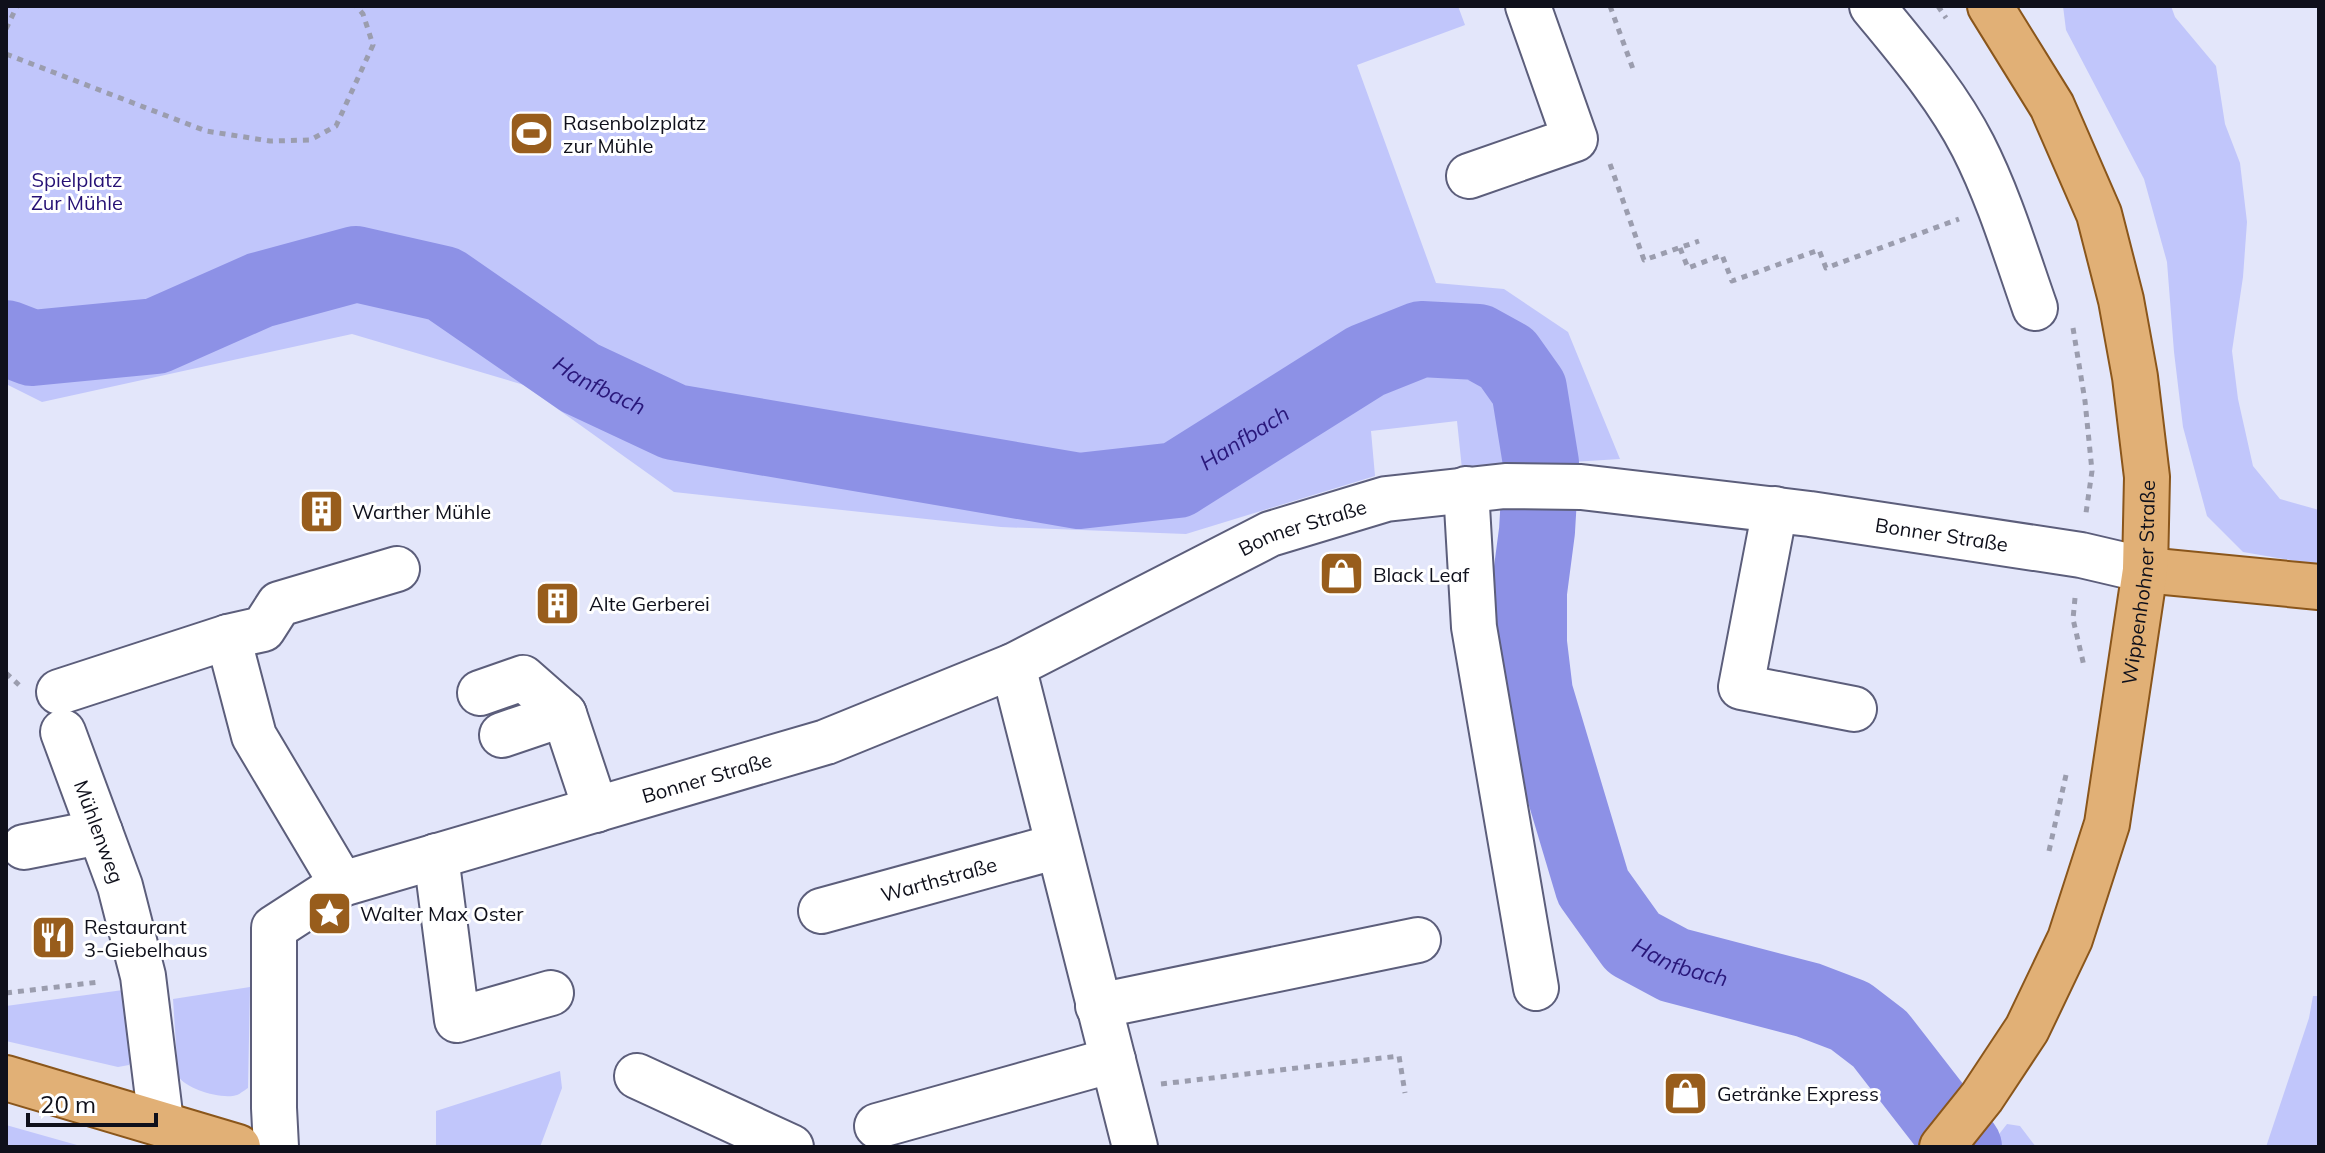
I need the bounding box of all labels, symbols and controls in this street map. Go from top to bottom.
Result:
sports icon: Rasenbolzplatz zur Mühle [508,110,556,158]
place label: Rasenbolzplatz zur Mühle [563,110,706,158]
park label: Spielplatz Zur Mühle [31,167,123,215]
water label: Hanfbach [548,350,650,421]
water label: Hanfbach [1194,399,1294,476]
street label: Wippenhohner Straße [2115,480,2159,686]
building icon: Warther Mühle [297,487,345,535]
street label: Bonner Straße [1234,493,1369,561]
place label: Warther Mühle [352,499,491,524]
street label: Bonner Straße [1874,512,2010,556]
shop icon: Black Leaf [1318,550,1366,598]
place label: Black Leaf [1373,562,1469,587]
building icon: Alte Gerberei [534,579,582,627]
place label: Alte Gerberei [589,591,710,616]
street label: Bonner Straße [639,746,774,808]
street label: Mühlenweg [69,776,130,886]
street label: Warthstraße [878,851,999,907]
place icon: Walter Max Oster [305,889,353,937]
place label: Walter Max Oster [360,901,524,926]
restaurant icon: Restaurant 3-Giebelhaus [29,914,77,962]
place label: Restaurant 3-Giebelhaus [84,914,208,962]
water label: Hanfbach [1627,931,1731,993]
shop icon: Getränke Express [1662,1069,1710,1117]
scale bar [28,1077,156,1127]
place label: Getränke Express [1717,1081,1879,1106]
text: 20 m [40,1089,96,1119]

